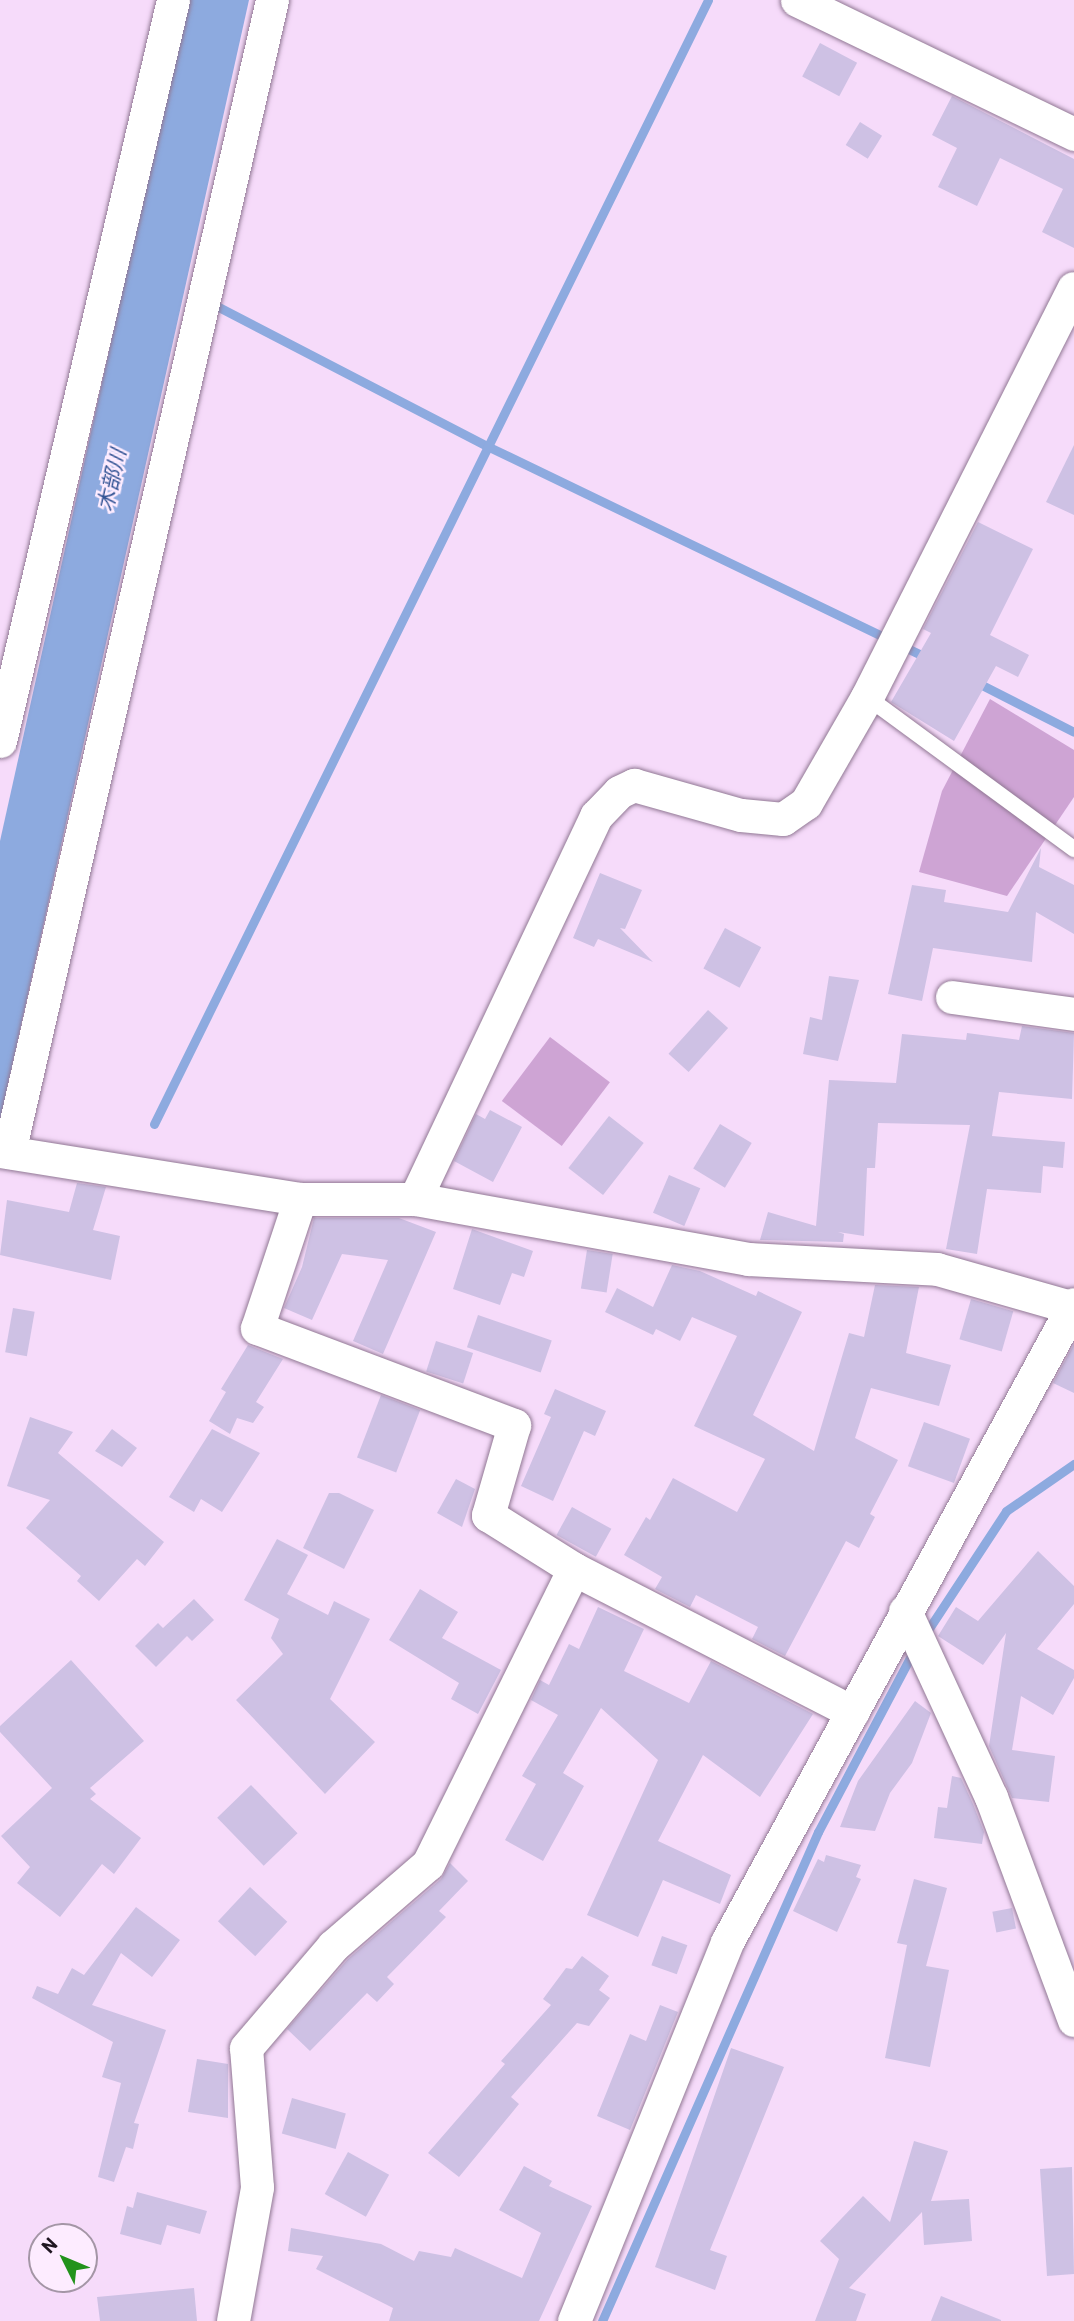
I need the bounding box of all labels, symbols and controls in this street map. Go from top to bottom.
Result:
water label: 木部川 [92,446,130,514]
north arrow [28,2223,98,2293]
text: N [36,2232,61,2257]

